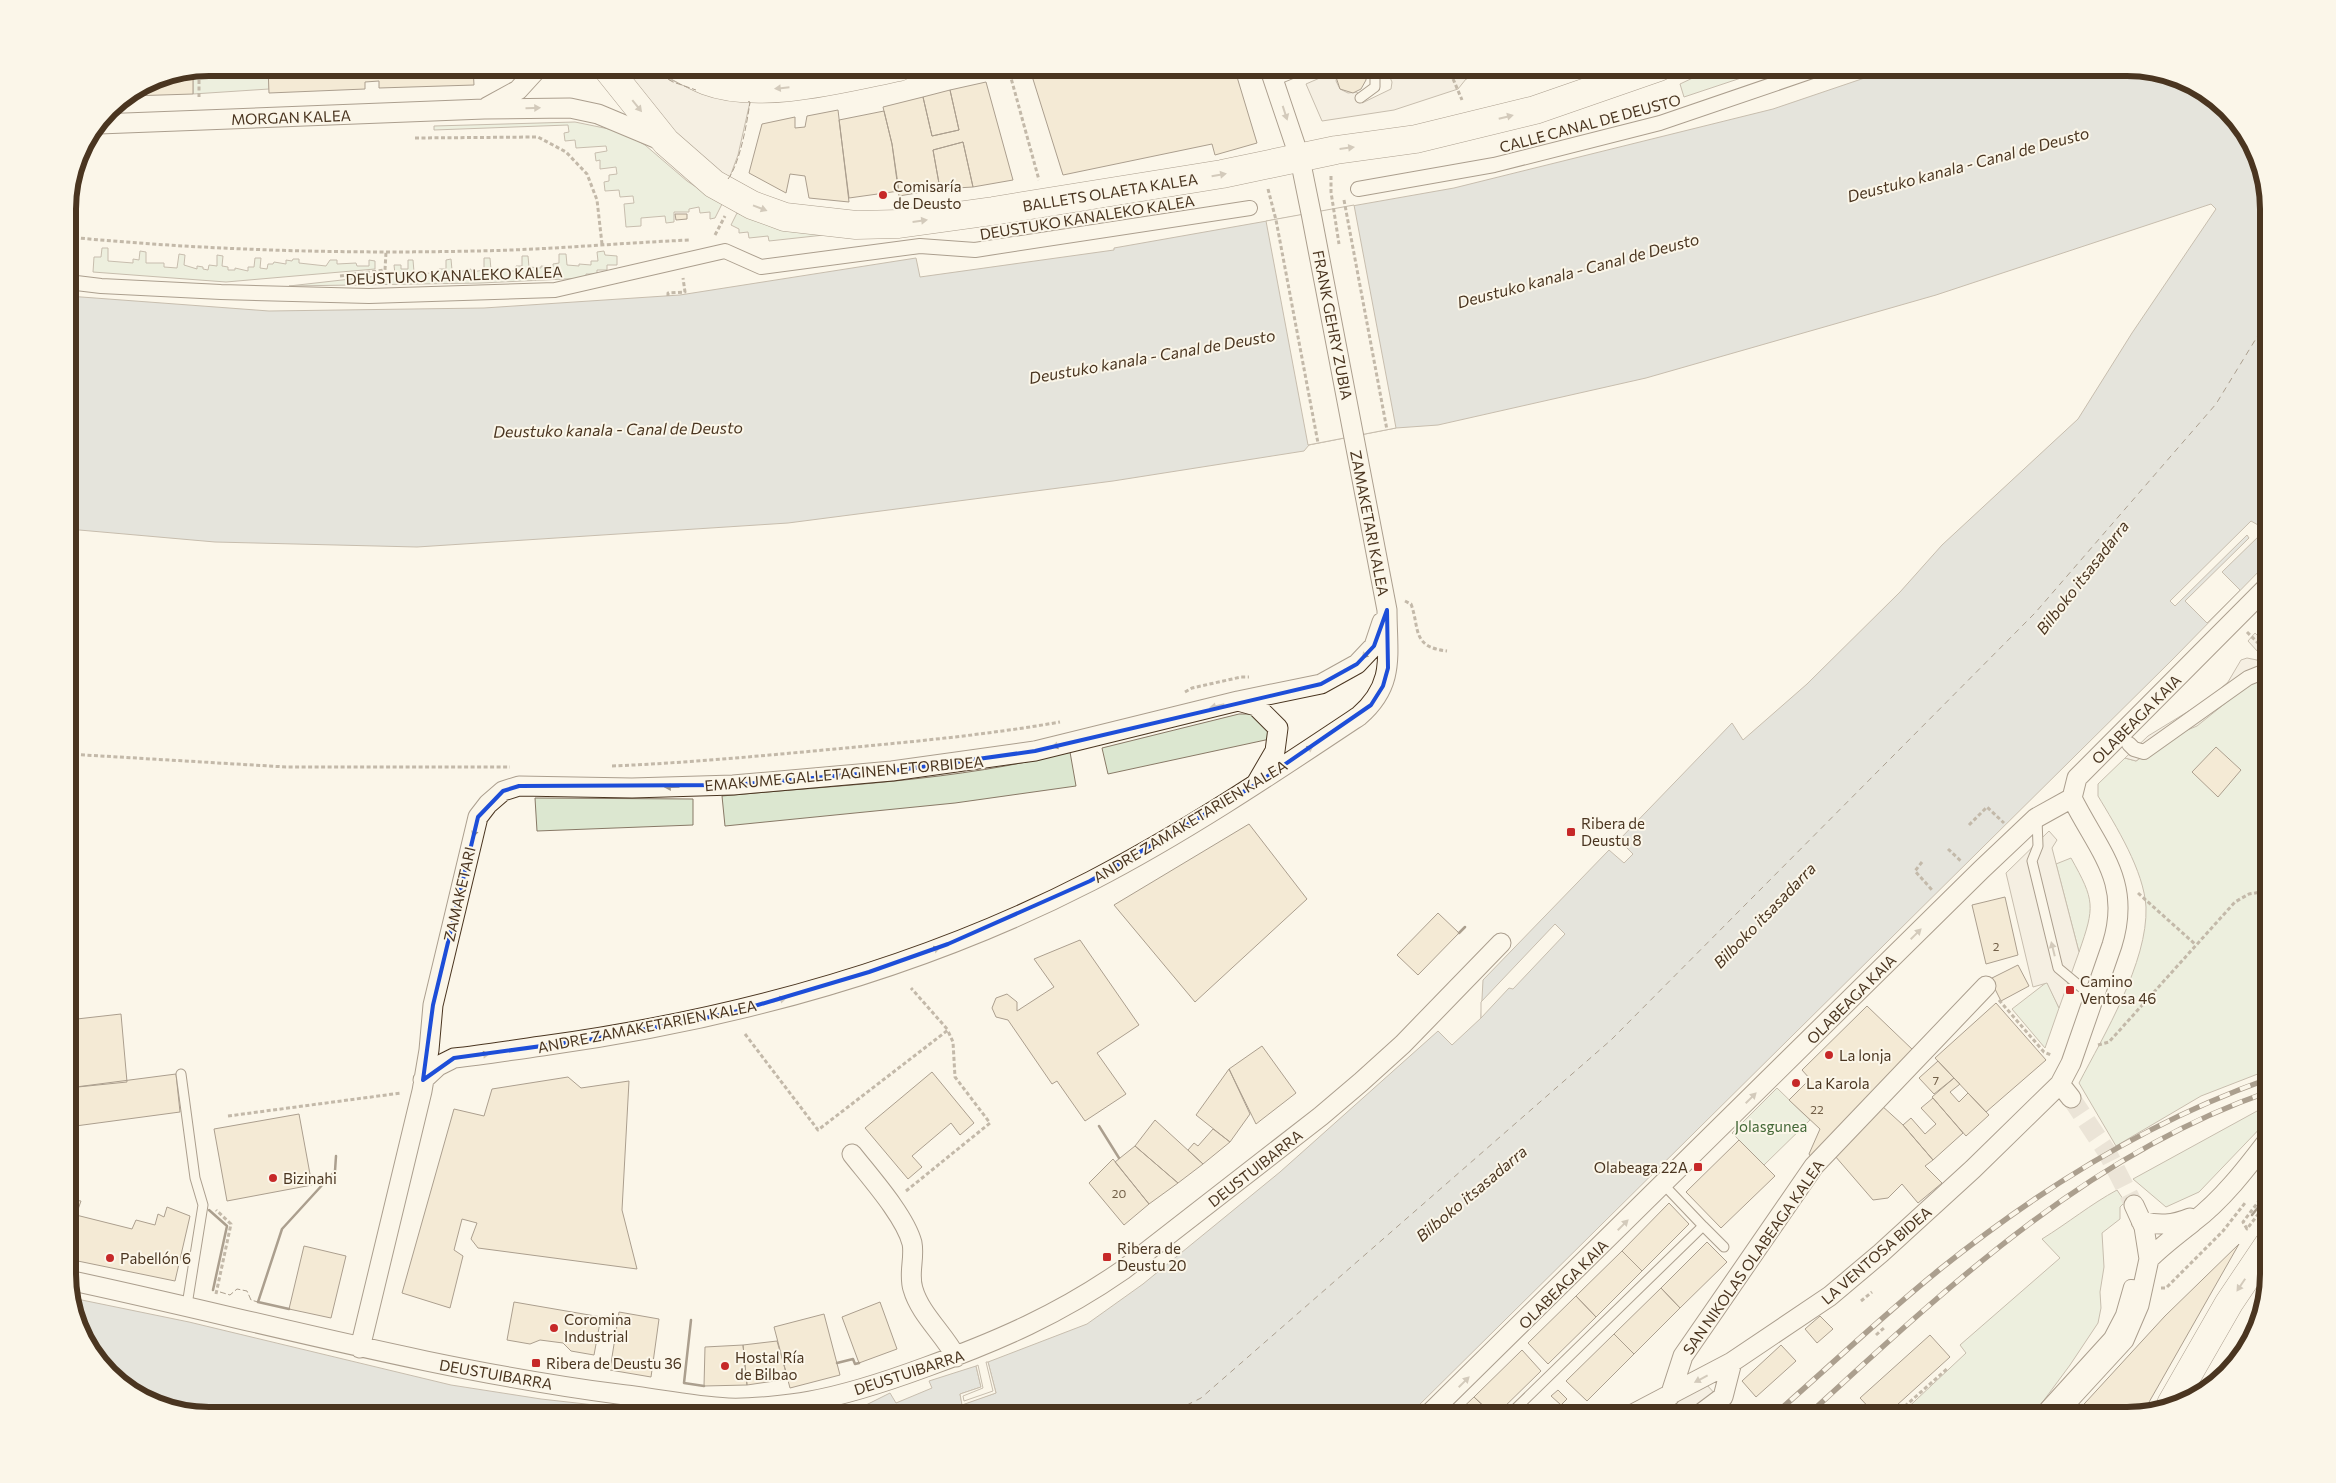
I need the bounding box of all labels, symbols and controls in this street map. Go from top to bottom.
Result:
one-way arrow [773,84,789,92]
street label: CALLE CANAL DE DEUSTO [1497,90,1683,156]
one-way arrow [631,99,642,112]
one-way arrow [525,104,541,112]
street label: MORGAN KALEA [231,106,351,128]
one-way arrow [1281,106,1289,121]
one-way arrow [1499,113,1514,121]
water label: Deustuko kanala - Canal de Deusto [1845,122,2091,206]
one-way arrow [1340,144,1356,152]
street label: BALLETS OLAETA KALEA [1021,169,1199,215]
one-way arrow [1212,170,1228,178]
place label: Comisaría de Deusto [893,177,962,212]
marker: Comisaría de Deusto [877,189,889,201]
street label: DEUSTUKO KANALEKO KALEA [978,191,1196,243]
one-way arrow [753,204,768,212]
one-way arrow [912,217,928,225]
water label: Deustuko kanala - Canal de Deusto [1455,228,1701,312]
street label: FRANK GEHRY ZUBIA [1310,249,1356,401]
street label: DEUSTUKO KANALEKO KALEA [345,262,563,288]
water label: Deustuko kanala - Canal de Deusto [1027,325,1277,387]
water label: Deustuko kanala - Canal de Deusto [493,417,743,441]
street label: ZAMAKETARI KALEA [1347,449,1393,597]
water label: Bilboko itsasadarra [2032,516,2132,638]
one-way arrow [1361,647,1373,659]
street label: OLABEAGA KAIA [2088,671,2184,767]
one-way arrow [1209,702,1224,710]
one-way arrow [1052,741,1067,749]
one-way arrow [1301,745,1314,755]
street label: EMAKUME GALLETAGINEN ETORBIDEA [704,752,984,794]
street label: ANDRE ZAMAKETARIEN KALEA [1090,756,1290,886]
one-way arrow [664,783,680,791]
place label: Ribera de Deustu 8 [1581,814,1645,849]
one-way arrow [471,822,479,837]
marker: Ribera de Deustu 8 [1565,826,1577,838]
street label: ZAMAKETARI [439,845,479,943]
water label: Bilboko itsasadarra [1709,858,1819,972]
one-way arrow [1910,928,1922,940]
house number: 2 [1993,939,2000,953]
one-way arrow [2049,942,2057,957]
one-way arrow [926,946,941,954]
street label: OLABEAGA KAIA [1803,951,1899,1047]
place label: Camino Ventosa 46 [2080,972,2156,1007]
marker: Camino Ventosa 46 [2064,984,2076,996]
one-way arrow [771,995,786,1003]
street label: ANDRE ZAMAKETARIEN KALEA [536,996,758,1056]
place label: La lonja [1839,1046,1891,1064]
marker: La lonja [1823,1049,1835,1061]
one-way arrow [474,1051,490,1059]
house number: 7 [1933,1073,1939,1087]
place label: La Karola [1806,1074,1870,1092]
marker: La Karola [1790,1077,1802,1089]
one-way arrow [1745,1092,1757,1104]
house number: 22 [1810,1102,1824,1116]
park label: Jolasgunea [1735,1117,1807,1135]
street label: DEUSTUIBARRA [1204,1126,1306,1210]
water label: Bilboko itsasadarra [1412,1141,1530,1245]
street label: SAN NIKOLAS OLABEAGA KALEA [1679,1156,1827,1358]
place label: Olabeaga 22A [1594,1158,1688,1176]
marker: Olabeaga 22A [1692,1161,1704,1173]
place label: Bizinahi [283,1169,337,1187]
marker: Bizinahi [267,1172,279,1184]
house number: 20 [1112,1186,1126,1200]
street label: LA VENTOSA BIDEA [1817,1202,1935,1308]
one-way arrow [1617,1219,1629,1231]
street label: OLABEAGA KAIA [1515,1236,1611,1332]
place label: Ribera de Deustu 20 [1117,1239,1187,1274]
place label: Pabellón 6 [120,1249,191,1267]
marker: Ribera de Deustu 20 [1101,1251,1113,1263]
marker: Pabellón 6 [104,1252,116,1264]
one-way arrow [2236,1279,2246,1292]
place label: Coromina Industrial [564,1310,631,1345]
marker: Coromina Industrial [548,1322,560,1334]
street label: DEUSTUIBARRA [852,1346,966,1398]
place label: Hostal Ría de Bilbao [735,1348,804,1383]
place label: Ribera de Deustu 36 [546,1354,682,1372]
street label: DEUSTUIBARRA [438,1355,554,1393]
marker: Ribera de Deustu 36 [530,1357,542,1369]
marker: Hostal Ría de Bilbao [719,1360,731,1372]
one-way arrow [1694,1375,1709,1383]
one-way arrow [1458,1376,1470,1388]

